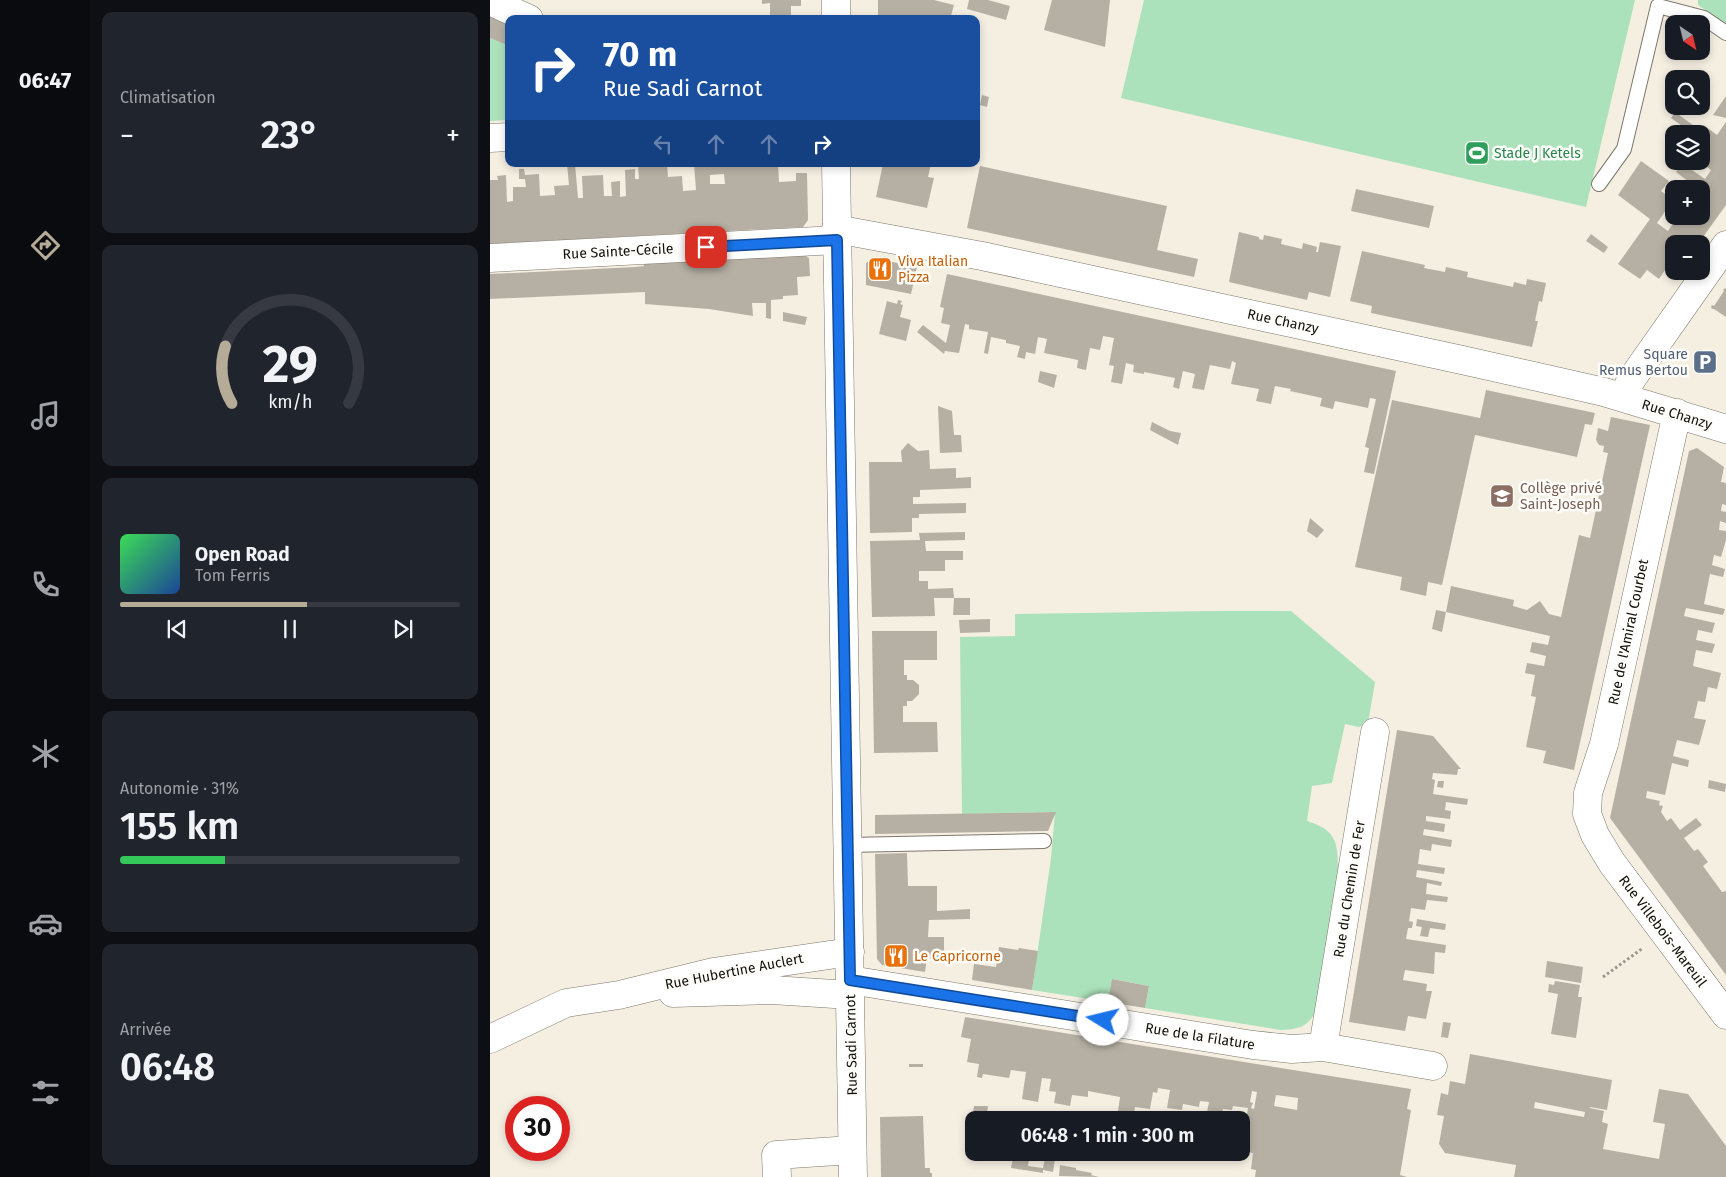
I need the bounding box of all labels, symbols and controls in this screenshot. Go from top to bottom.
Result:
north arrow [1665,15,1710,60]
map controls [1665,15,1710,280]
text: 70 m [603,33,677,75]
icon: right [520,35,585,100]
text: 06:47 [19,67,71,94]
button: search [1665,70,1710,115]
text: Rue Sadi Carnot [603,75,762,102]
text: Climatisation [120,88,216,107]
text: 23° [261,112,319,158]
text: − [120,119,134,152]
text: + [446,119,460,152]
button: layers [1665,125,1710,170]
icon: left [649,130,677,158]
icon: ahead [702,130,730,158]
icon: ahead [755,130,783,158]
icon: right [808,130,836,158]
sports icon: Stade J Ketels [1464,140,1490,166]
place label: Stade J Ketels [1494,145,1581,162]
button: + [1665,180,1710,225]
pin [685,226,727,268]
icon: directions [28,228,63,263]
icon: arrive [692,233,720,261]
button: − [1665,235,1710,280]
street label: Rue Sainte-Cécile [562,240,674,263]
place label: Viva Italian Pizza [898,253,968,286]
restaurant icon: Viva Italian Pizza [867,256,893,282]
street label: Rue Chanzy [1246,306,1320,337]
text: 29 [262,333,318,396]
place label: Square Remus Bertou [1599,346,1688,379]
parking icon: Square Remus Bertou [1692,349,1718,375]
text: km/h [268,391,312,413]
street label: Rue Chanzy [1640,396,1714,433]
icon: music [28,398,63,433]
place label: Collège privé Saint-Joseph [1520,480,1602,513]
school or university icon: Collège privé Saint-Joseph [1489,483,1515,509]
text: Open Road [195,543,290,566]
street label: Rue de l'Amiral Courbet [1605,557,1652,707]
text: Tom Ferris [195,566,270,585]
icon: phone [28,567,63,602]
icon: previous [163,615,191,643]
icon: pause [276,615,304,643]
icon: next [389,615,417,643]
icon: climate [28,736,63,771]
text: Autonomie · 31% [120,779,239,798]
text: 155 km [120,803,239,849]
street label: Rue du Chemin de Fer [1330,819,1369,959]
street label: Rue Villebois-Mareuil [1615,872,1710,990]
icon: car [28,906,63,941]
restaurant icon: Le Capricorne [883,943,909,969]
place label: Le Capricorne [914,948,1001,965]
street label: Rue Hubertine Auclert [664,950,806,993]
street label: Rue Sadi Carnot [842,993,861,1096]
position arrow [1076,993,1128,1045]
street label: Rue de la Filature [1144,1019,1256,1054]
text: Arrivée [120,1020,171,1039]
text: 06:48 [120,1044,215,1090]
icon: filters [28,1075,63,1110]
speed limit sign: 30 [505,1096,570,1161]
text: 06:48 · 1 min · 300 m [1021,1124,1194,1147]

